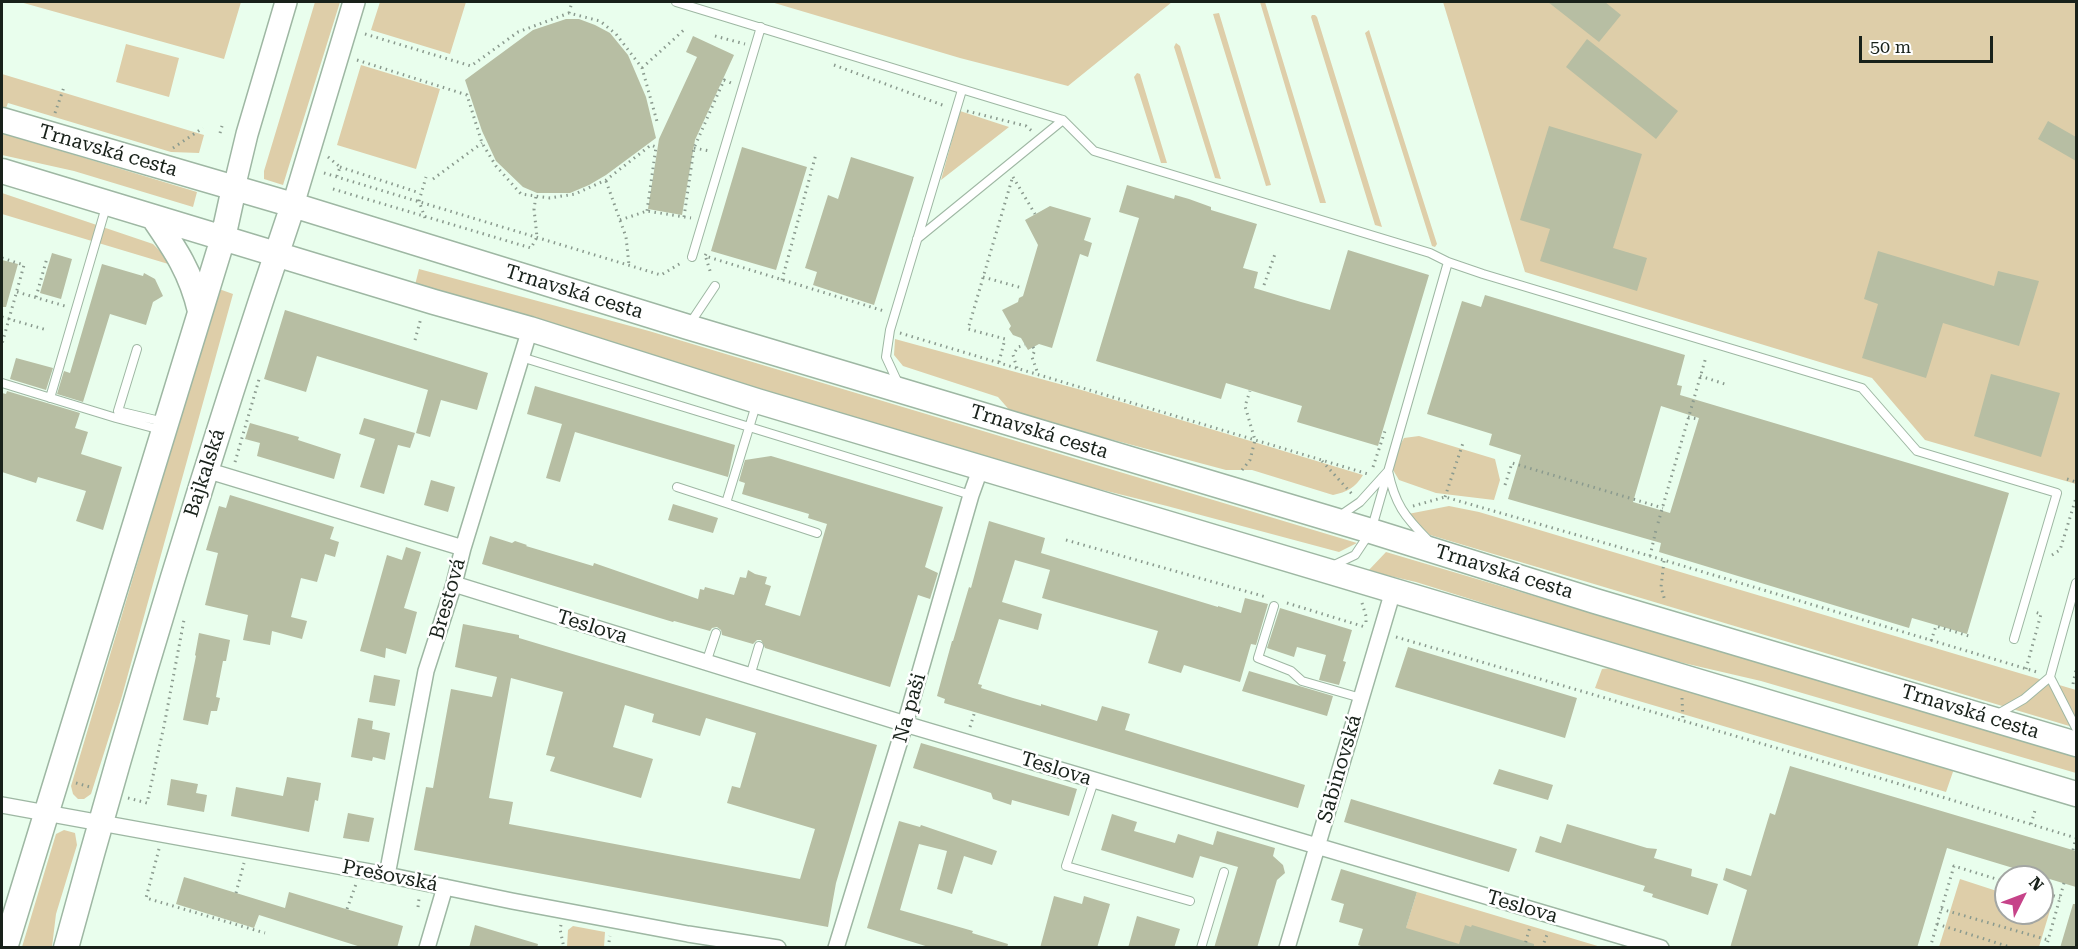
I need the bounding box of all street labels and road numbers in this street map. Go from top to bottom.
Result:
street label: Trnavská cesta [36,120,180,182]
street label: Trnavská cesta [502,260,646,324]
street label: Trnavská cesta [967,400,1111,464]
street label: Bajkalská [179,426,231,520]
street label: Trnavská cesta [1432,540,1576,604]
street label: Brestová [425,556,471,642]
street label: Teslova [554,605,630,649]
street label: Na paši [889,670,931,746]
street label: Trnavská cesta [1898,680,2042,744]
street label: Sabinovská [1313,712,1367,826]
street label: Teslova [1018,747,1094,791]
street label: Prešovská [340,855,440,897]
street label: Teslova [1484,885,1560,929]

